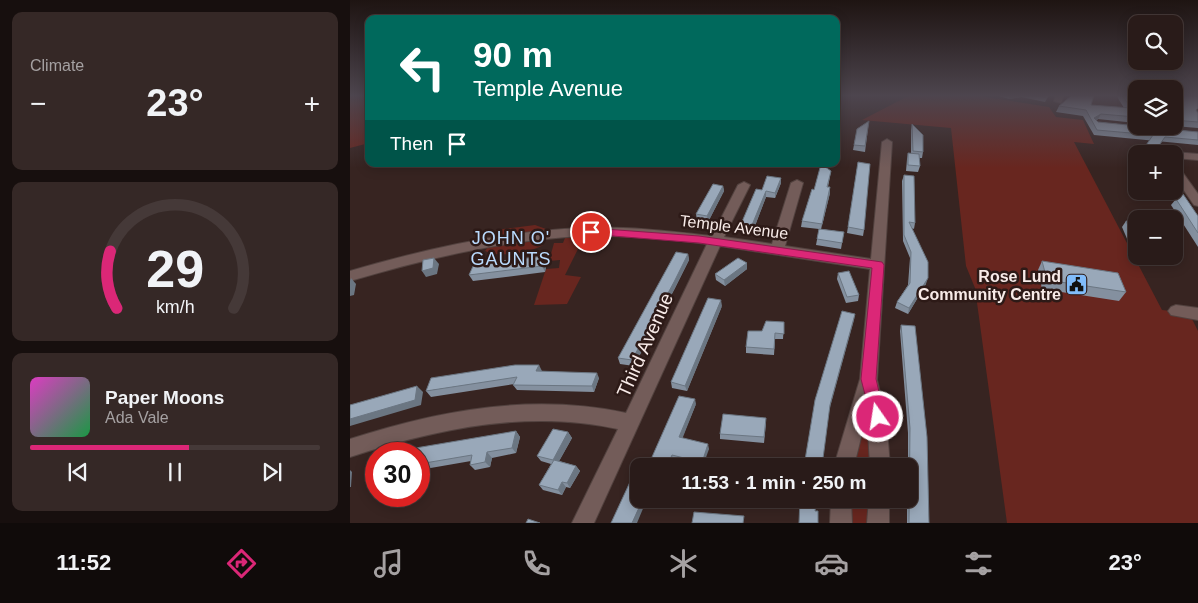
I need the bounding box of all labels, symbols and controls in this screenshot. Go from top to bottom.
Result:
map controls [1128,15,1183,265]
button: search [1128,15,1183,70]
icon: left [390,35,455,100]
text: 90 m [473,35,553,74]
text: Climate [30,57,84,74]
text: Temple Avenue [473,76,623,101]
button: layers [1128,80,1183,135]
text: 23° [146,82,204,124]
text: − [30,88,46,119]
text: + [304,88,320,119]
icon: arrive [443,130,471,158]
text: Then [390,133,433,154]
button: + [1128,145,1183,200]
button: − [1128,210,1183,265]
pin [570,211,612,253]
street label: Temple Avenue [679,212,789,242]
icon: arrive [577,218,605,246]
district label: JOHN O' GAUNTS [470,228,552,269]
text: 29 [146,240,204,298]
place label: Rose Lund Community Centre [918,268,1061,303]
public building icon: Rose Lund Community Centre [1065,273,1089,297]
street label: Third Avenue [613,290,677,400]
text: km/h [156,297,194,317]
text: Paper Moons [105,387,224,408]
position arrow [851,390,903,442]
text: Ada Vale [105,409,169,426]
speed limit sign: 30 [365,442,430,507]
icon: previous [64,458,92,486]
icon: pause [161,458,189,486]
icon: next [258,458,286,486]
text: 11:53 · 1 min · 250 m [682,472,866,493]
icon: directions [224,546,259,581]
icon: music [371,546,406,581]
icon: phone [519,546,554,581]
icon: climate [666,546,701,581]
icon: car [814,546,849,581]
icon: filters [961,546,996,581]
text: 11:52 [56,550,111,575]
text: 23° [1108,550,1142,575]

